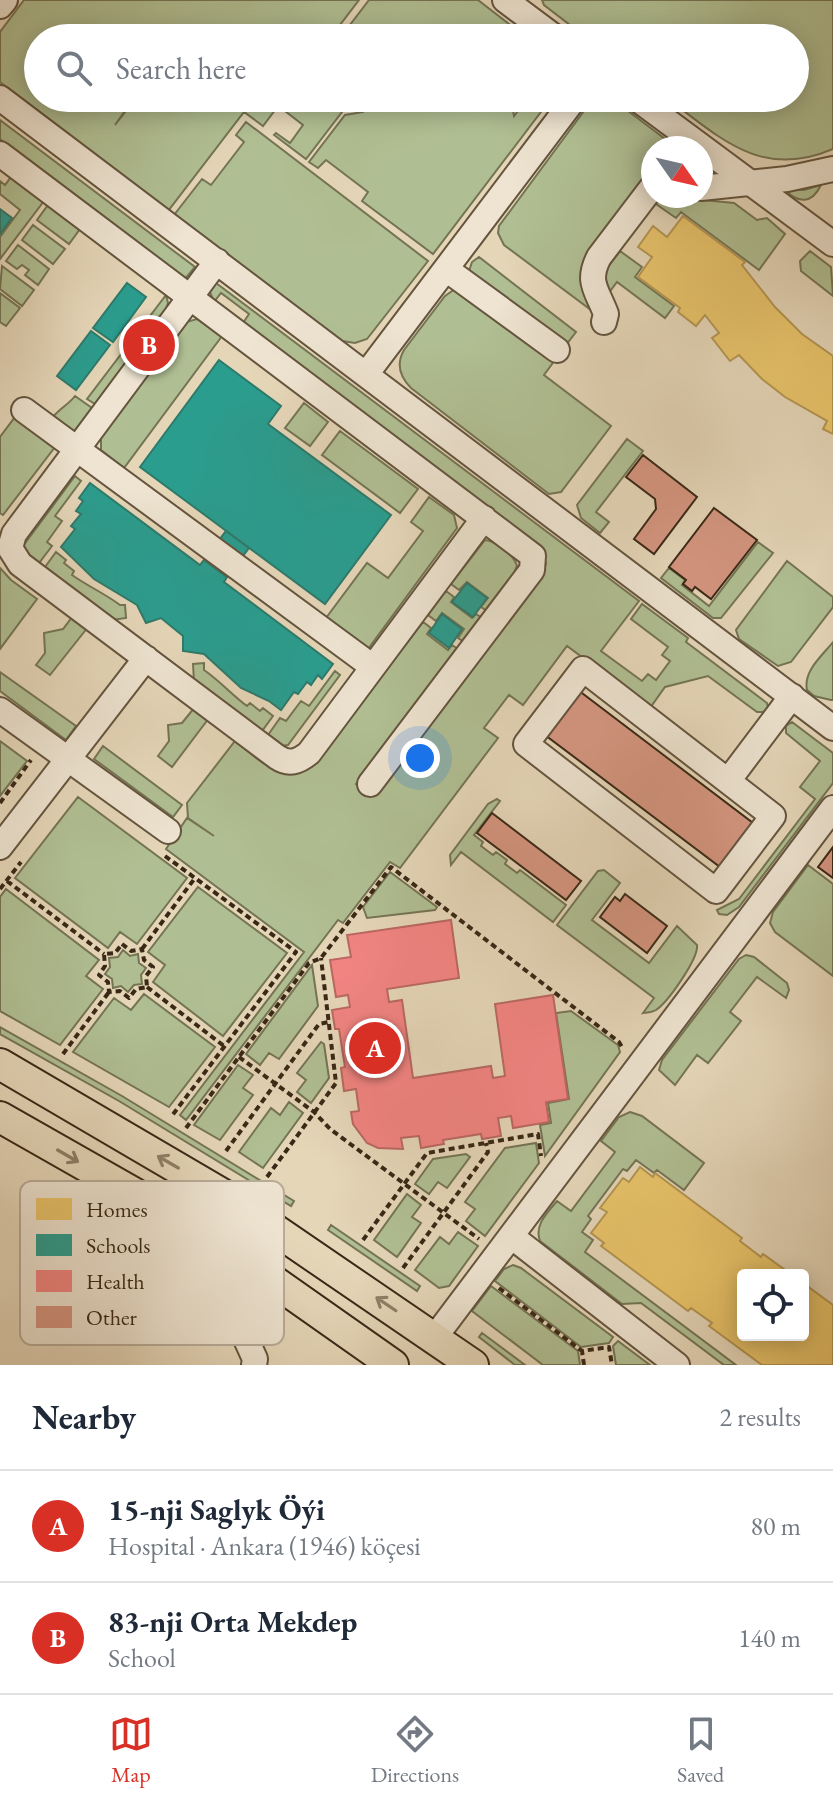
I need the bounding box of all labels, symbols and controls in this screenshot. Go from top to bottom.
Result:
search box [24,24,809,112]
icon: search [52,46,96,90]
text: Search here [116,49,246,88]
north arrow [641,136,713,208]
pin: B [123,315,175,375]
your location [400,738,440,778]
pin: A [349,1018,401,1078]
one-way arrow [56,1148,79,1164]
one-way arrow [157,1154,180,1170]
legend [20,1181,284,1345]
text: Homes [86,1195,148,1224]
text: Schools [86,1231,150,1260]
text: Health [86,1267,145,1296]
map controls [737,1269,809,1341]
button: locate [737,1269,809,1341]
one-way arrow [375,1296,398,1312]
text: Other [86,1303,138,1332]
text: Nearby [32,1395,136,1439]
text: 2 results [720,1400,801,1434]
text: 15-nji Saglyk Öýi [108,1490,325,1529]
text: A [49,1509,67,1543]
text: 80 m [751,1509,801,1543]
text: Hospital · Ankara (1946) köçesi [108,1529,421,1563]
text: 83-nji Orta Mekdep [108,1602,357,1641]
text: B [50,1621,66,1655]
text: 140 m [738,1621,801,1655]
text: School [108,1641,176,1675]
tab: Map [109,1712,153,1789]
tab: Directions [371,1712,459,1789]
tab: Saved [677,1712,724,1789]

